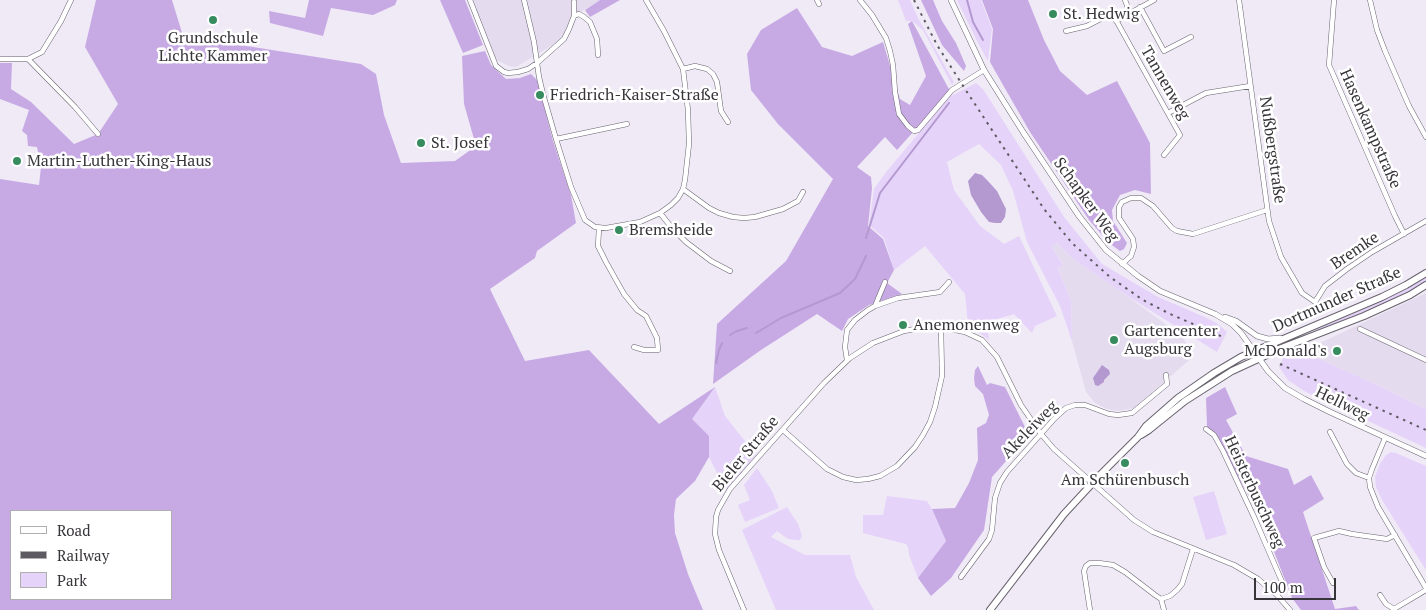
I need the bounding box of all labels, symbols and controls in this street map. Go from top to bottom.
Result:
place label: St. Hedwig [1063,4,1139,24]
marker: St. Hedwig [1047,8,1059,20]
marker: Grundschule Lichte Kammer [207,14,219,26]
place label: Grundschule Lichte Kammer [159,28,267,66]
street label: Tannenweg [1136,43,1194,123]
street label: Hasenkampstraße [1335,66,1405,192]
place label: Friedrich-Kaiser-Straße [550,85,719,105]
marker: Friedrich-Kaiser-Straße [534,89,546,101]
street label: Nußbergstraße [1255,95,1289,205]
place label: St. Josef [431,133,489,153]
marker: St. Josef [415,137,427,149]
place label: Martin-Luther-King-Haus [27,151,212,171]
street label: Schapker Weg [1049,154,1123,246]
marker: Martin-Luther-King-Haus [11,155,23,167]
place label: Bremsheide [629,220,713,240]
marker: Bremsheide [613,224,625,236]
street label: Bremke [1327,228,1383,274]
street label: Dortmunder Straße [1270,263,1404,337]
place label: Anemonenweg [913,315,1019,335]
marker: Anemonenweg [897,319,909,331]
place label: Gartencenter Augsburg [1124,321,1218,359]
marker: Gartencenter Augsburg [1108,334,1120,346]
place label: McDonald's [1244,341,1327,361]
marker: McDonald's [1331,345,1343,357]
street label: Hellweg [1312,383,1372,425]
street label: Akeleiweg [998,397,1062,463]
street label: Bieler Straße [709,412,783,496]
street label: Heisterbuschweg [1220,433,1288,551]
marker: Am Schürenbusch [1119,457,1131,469]
place label: Am Schürenbusch [1061,470,1189,490]
legend [10,510,172,600]
text: Road [57,520,90,540]
text: Railway [57,545,109,565]
scale bar [1256,568,1338,600]
text: Park [57,570,87,590]
text: 100 m [1262,577,1303,597]

